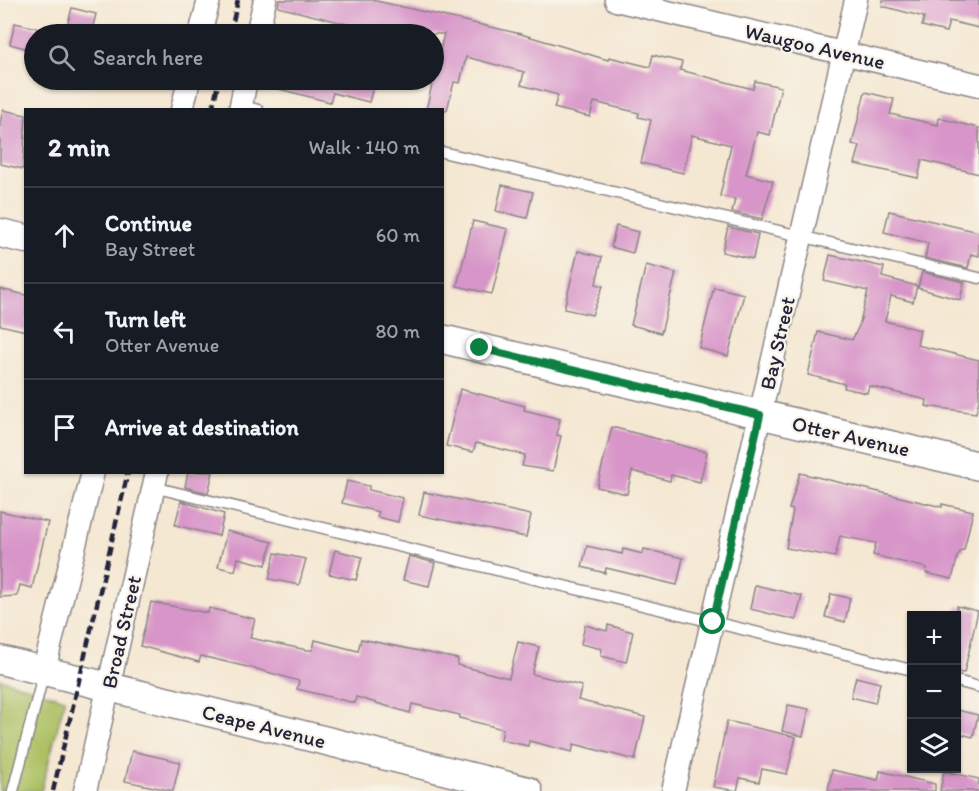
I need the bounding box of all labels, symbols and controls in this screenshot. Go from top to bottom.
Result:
street label: Waugoo Avenue [742,18,888,74]
search box [24,24,444,90]
icon: search [45,41,78,74]
text: Search here [93,44,203,71]
text: 2 min [48,131,110,163]
text: Walk · 140 m [309,135,420,159]
text: Continue [105,210,192,237]
icon: ahead [48,219,81,252]
text: 60 m [376,223,420,247]
text: Bay Street [105,237,195,261]
street label: Bay Street [754,294,800,392]
text: Turn left [105,306,186,333]
icon: left [48,315,81,348]
text: 80 m [375,319,420,343]
text: Otter Avenue [105,333,219,357]
route end [466,334,492,360]
street label: Otter Avenue [790,410,912,462]
icon: arrive [48,411,81,444]
text: Arrive at destination [105,414,299,441]
street label: Broad Street [96,573,146,691]
route start [699,608,725,634]
map controls [907,611,961,773]
button: + [907,611,961,665]
button: − [907,665,961,719]
street label: Ceape Avenue [200,699,328,753]
button: layers [907,719,961,773]

